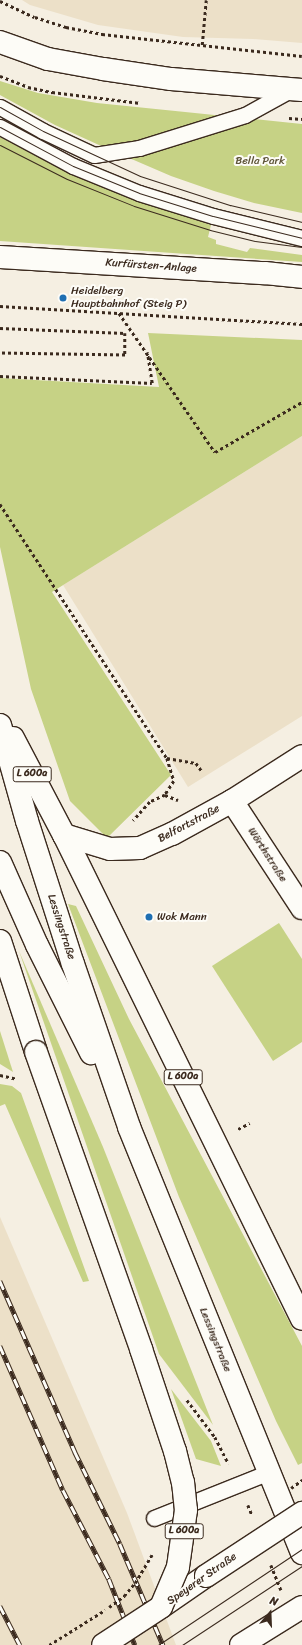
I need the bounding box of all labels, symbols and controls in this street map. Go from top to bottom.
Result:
park label: Bella Park [235,154,285,168]
street label: Kurfürsten-Anlage [105,256,197,276]
place label: Heidelberg Hauptbahnhof (Steig P) [71,285,186,311]
marker: Heidelberg Hauptbahnhof (Steig P) [58,293,68,303]
road number: L 600a [12,766,52,782]
street label: Belfortstraße [156,802,222,846]
street label: Wörthstraße [245,825,289,885]
street label: Lessingstraße [44,893,78,961]
place label: Wok Mann [157,910,206,924]
marker: Wok Mann [144,912,154,922]
road number: L 600a [163,1069,203,1085]
street label: Lessingstraße [196,1306,234,1374]
road number: L 600a [164,1523,204,1539]
street label: Speyerer Straße [165,1550,239,1608]
text: N [267,1591,281,1611]
north arrow [250,1593,290,1633]

